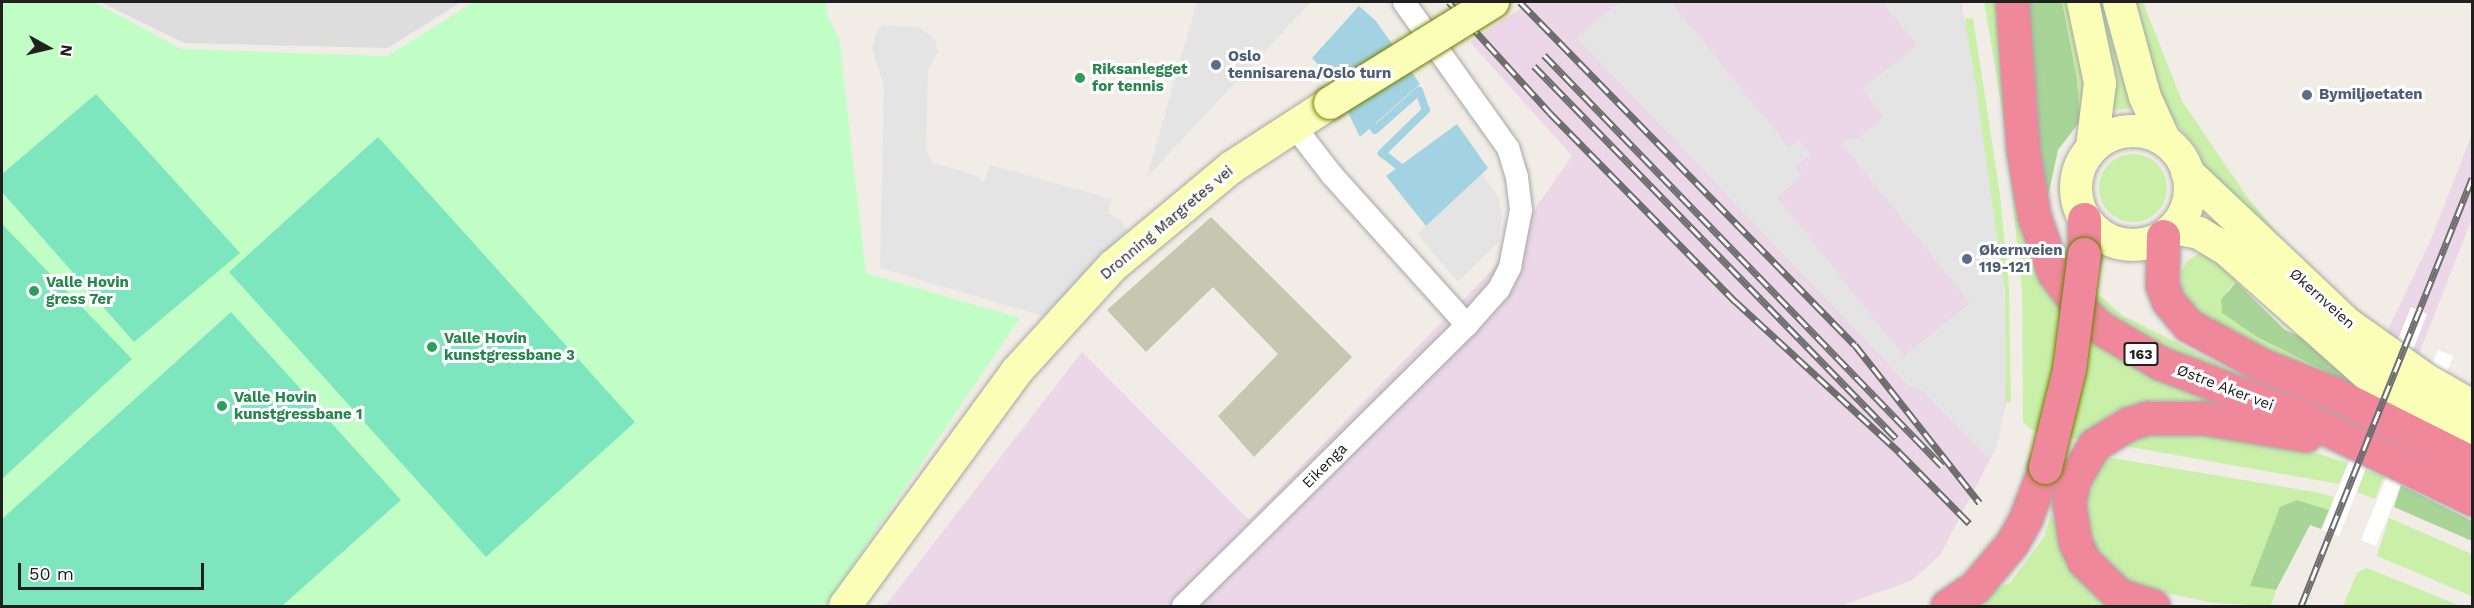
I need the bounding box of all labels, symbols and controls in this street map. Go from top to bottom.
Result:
north arrow [18,18,78,78]
text: N [56,43,77,58]
place label: Oslo tennisarena/Oslo turn [1228,47,1391,82]
marker: Oslo tennisarena/Oslo turn [1209,58,1223,72]
place label: Riksanlegget for tennis [1092,60,1188,95]
marker: Riksanlegget for tennis [1073,71,1087,85]
place label: Bymiljøetaten [2319,86,2423,104]
marker: Bymiljøetaten [2300,88,2314,102]
street label: Dronning Margretes vei [1097,162,1237,284]
place label: Økernveien 119-121 [1979,241,2063,276]
marker: Økernveien 119-121 [1960,252,1974,266]
street label: Økernveien [2286,265,2358,333]
place label: Valle Hovin gress 7er [46,273,129,308]
marker: Valle Hovin gress 7er [27,284,41,298]
place label: Valle Hovin kunstgressbane 3 [444,329,575,364]
marker: Valle Hovin kunstgressbane 3 [425,340,439,354]
road number: 163 [2123,343,2159,365]
street label: Østre Aker vei [2173,361,2277,415]
place label: Valle Hovin kunstgressbane 1 [234,388,363,423]
marker: Valle Hovin kunstgressbane 1 [215,399,229,413]
street label: Eikenga [1299,440,1351,492]
scale bar [21,551,207,589]
text: 50 m [29,563,74,584]

